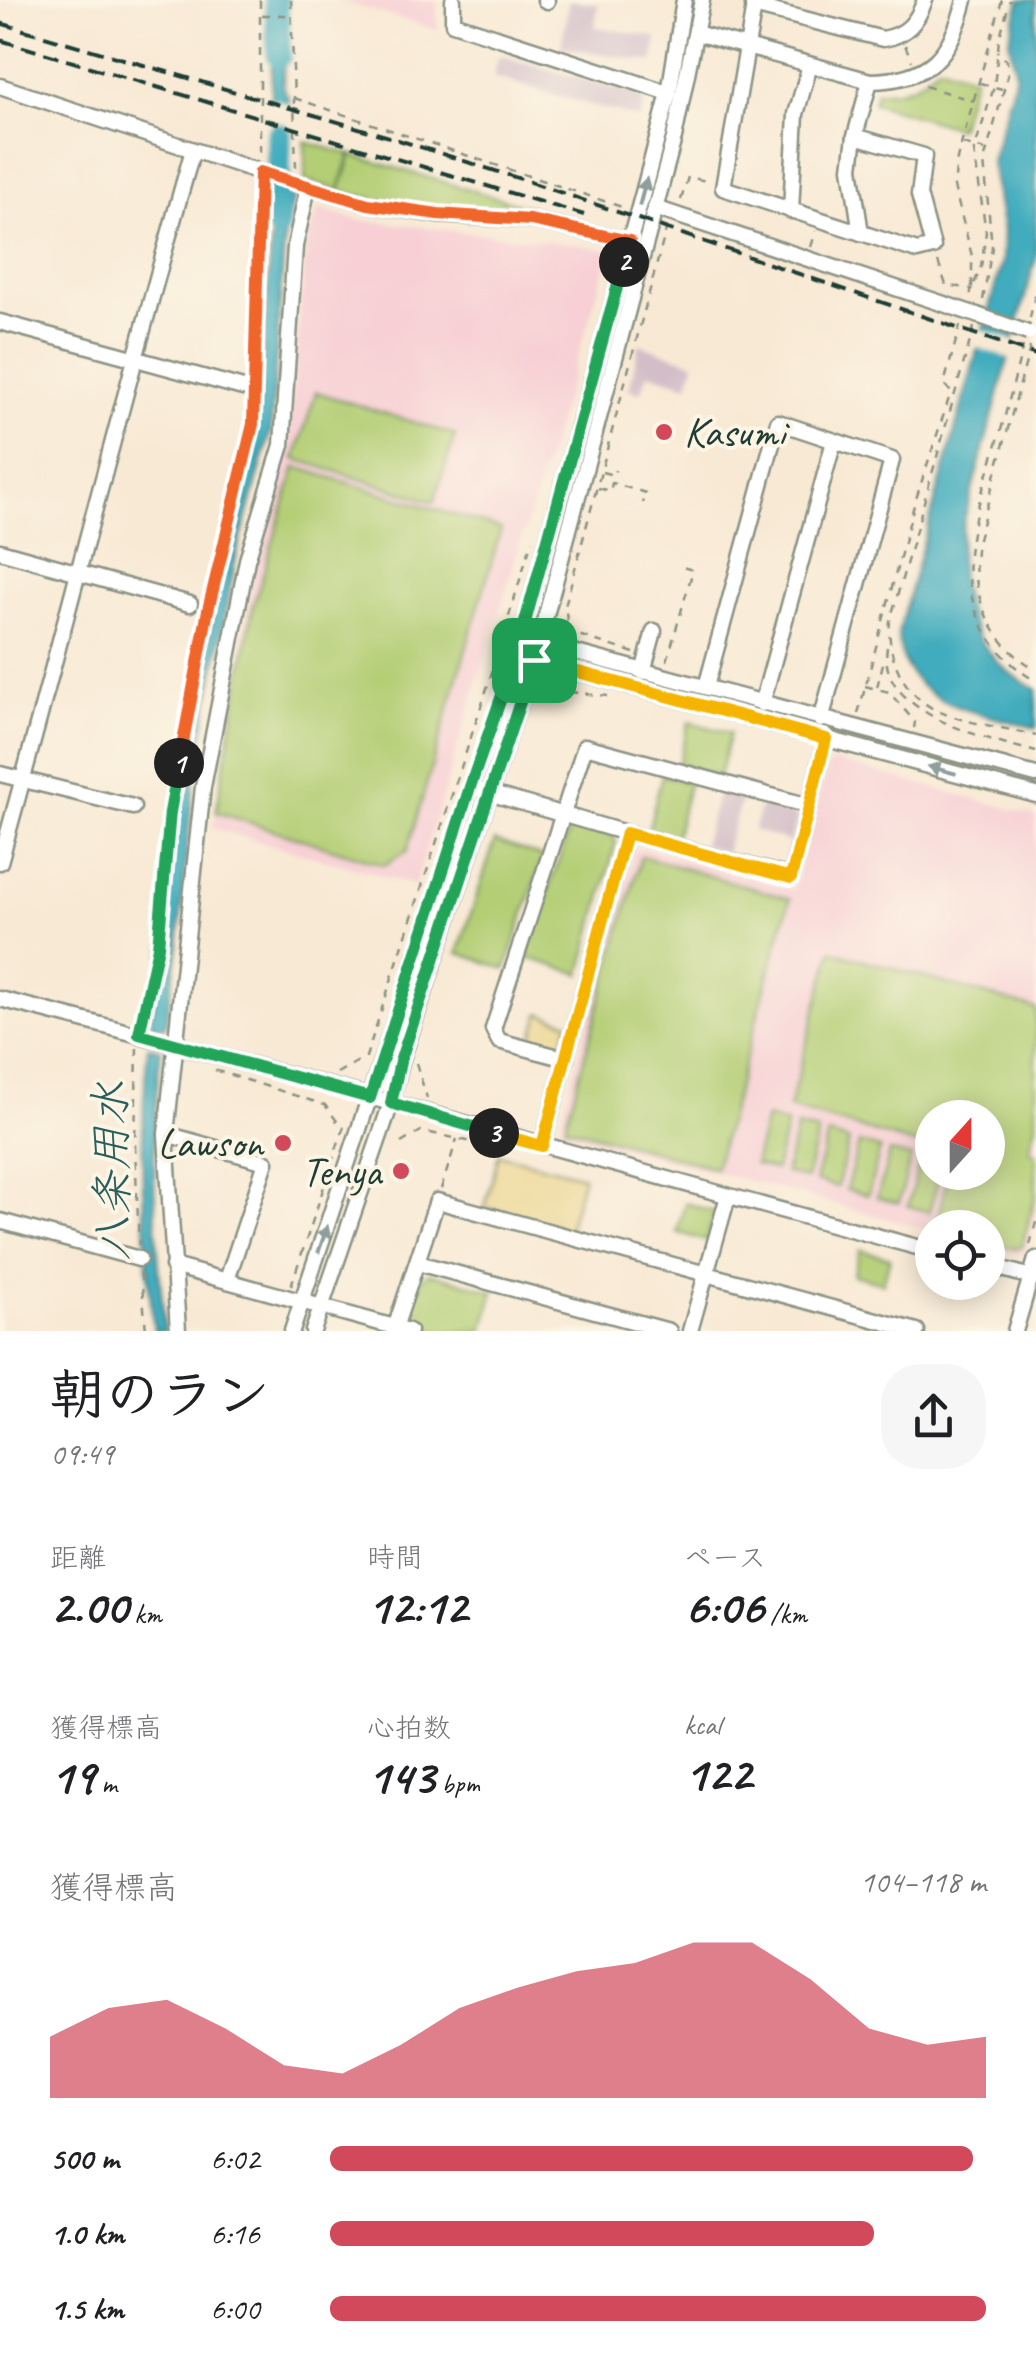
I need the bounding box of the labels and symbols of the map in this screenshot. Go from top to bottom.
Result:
one-way arrow [636,176,652,207]
pin: 2 [599,237,649,287]
place label: Kasumi [684,406,790,459]
marker: Kasumi [653,421,675,443]
pin [492,618,577,703]
pin: 1 [154,738,204,788]
one-way arrow [926,762,957,777]
water label: 八条用水 [82,1081,142,1261]
north arrow [915,1100,1005,1190]
pin: 3 [469,1108,519,1158]
place label: Lawson [157,1117,265,1170]
marker: Lawson [272,1132,294,1154]
place label: Tenya [302,1145,384,1198]
marker: Tenya [390,1160,412,1182]
one-way arrow [316,1223,331,1253]

